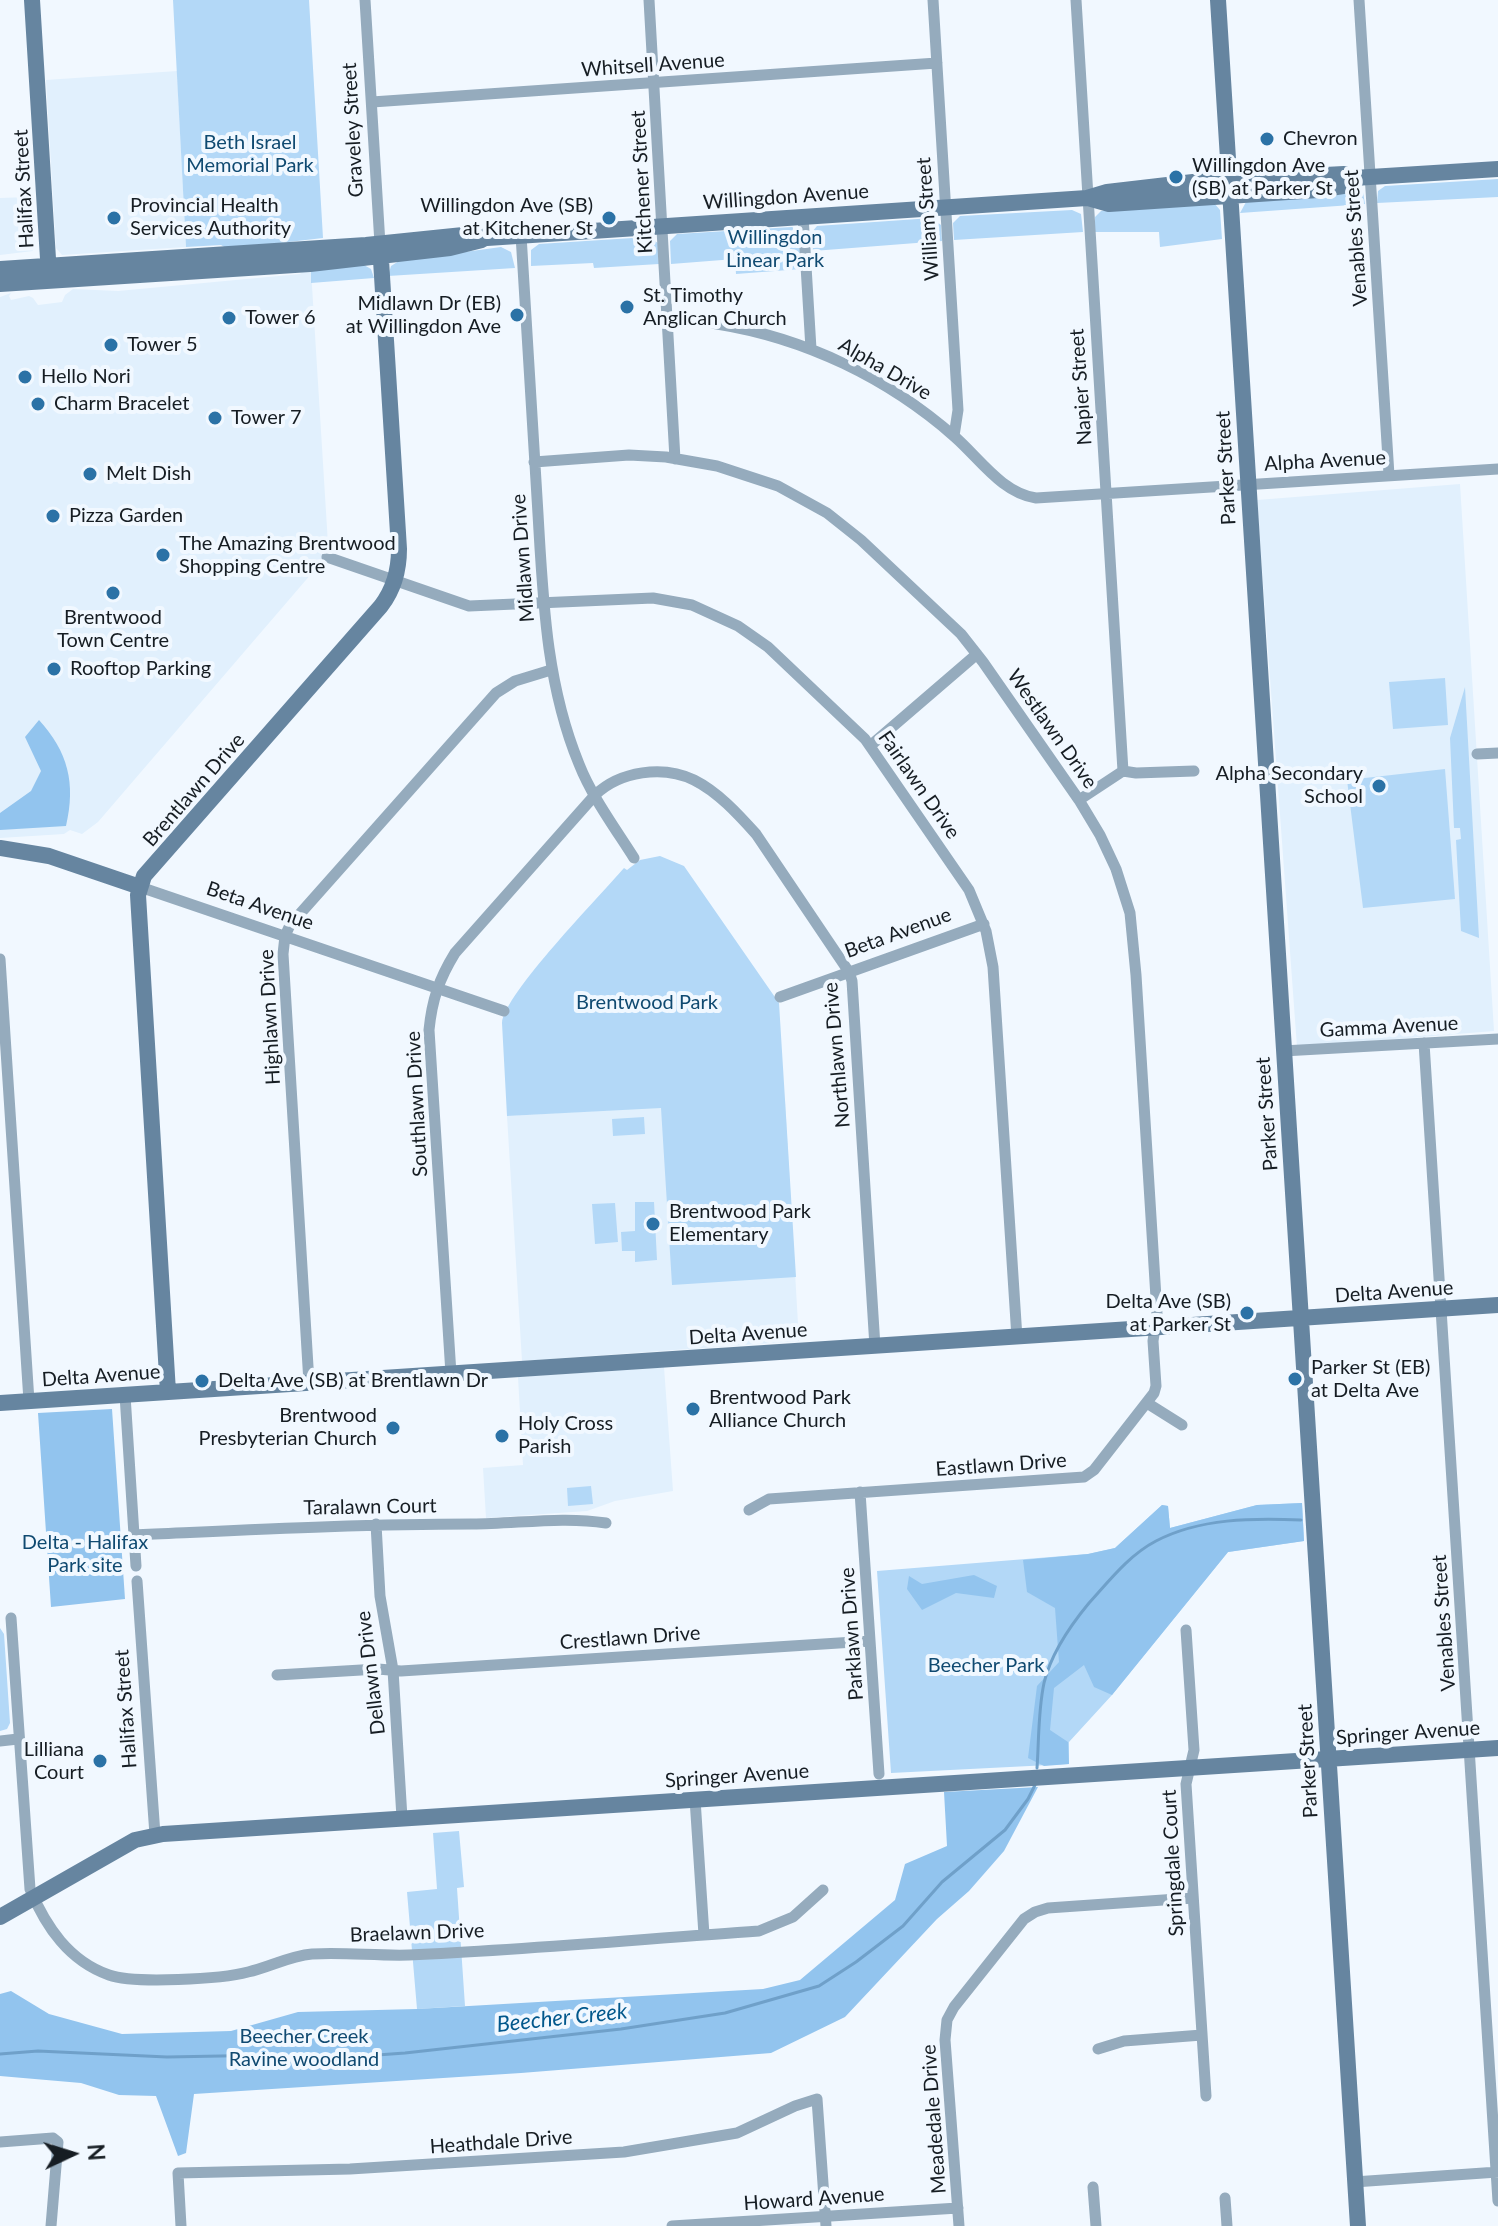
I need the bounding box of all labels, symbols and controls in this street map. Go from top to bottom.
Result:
street label: Whitsell Avenue [580,48,726,82]
street label: Graveley Street [337,62,369,198]
street label: Kitchener Street [626,110,658,254]
place label: Chevron [1283,127,1358,151]
street label: Halifax Street [9,129,39,249]
marker: Chevron [1258,130,1276,148]
park label: Beth Israel Memorial Park [186,131,314,178]
place label: Willingdon Ave (SB) at Parker St [1192,154,1333,201]
street label: William Street [912,156,944,282]
marker: Willingdon Ave (SB) at Parker St [1167,168,1185,186]
street label: Venables Street [1339,169,1373,307]
street label: Willingdon Avenue [702,179,870,215]
place label: Provincial Health Services Authority [130,194,291,241]
place label: Willingdon Ave (SB) at Kitchener St [420,194,593,241]
marker: Provincial Health Services Authority [105,209,123,227]
marker: Willingdon Ave (SB) at Kitchener St [600,209,618,227]
park label: Willingdon Linear Park [726,226,824,273]
place label: St. Timothy Anglican Church [643,284,787,331]
place label: Midlawn Dr (EB) at Willingdon Ave [346,292,501,339]
marker: St. Timothy Anglican Church [618,298,636,316]
place label: Tower 6 [245,306,316,330]
marker: Midlawn Dr (EB) at Willingdon Ave [508,306,526,324]
marker: Tower 6 [220,309,238,327]
street label: Napier Street [1065,328,1097,446]
place label: Tower 5 [127,333,198,357]
street label: Alpha Drive [834,333,936,405]
marker: Tower 5 [102,336,120,354]
place label: Hello Nori [41,365,131,389]
marker: Hello Nori [16,368,34,386]
place label: Charm Bracelet [54,392,189,416]
marker: Charm Bracelet [29,395,47,413]
place label: Tower 7 [231,406,302,430]
marker: Tower 7 [206,409,224,427]
street label: Parker Street [1211,410,1241,526]
street label: Alpha Avenue [1264,446,1386,476]
place label: Melt Dish [106,462,191,486]
marker: Melt Dish [81,465,99,483]
street label: Midlawn Drive [507,493,539,623]
place label: Pizza Garden [69,504,183,528]
marker: Pizza Garden [44,507,62,525]
place label: The Amazing Brentwood Shopping Centre [179,532,396,579]
marker: The Amazing Brentwood Shopping Centre [154,546,172,564]
marker: Brentwood Town Centre [104,584,122,602]
place label: Brentwood Town Centre [57,606,169,653]
place label: Rooftop Parking [70,657,211,681]
marker: Rooftop Parking [45,660,63,678]
street label: Westlawn Drive [1002,665,1102,793]
street label: Fairlawn Drive [873,726,965,844]
street label: Brentlawn Drive [138,728,250,852]
place label: Alpha Secondary School [1215,762,1363,809]
marker: Alpha Secondary School [1370,777,1388,795]
street label: Beta Avenue [203,876,317,936]
street label: Beta Avenue [841,903,955,963]
street label: Highlawn Drive [254,949,286,1085]
street label: Northlawn Drive [819,981,855,1129]
park label: Brentwood Park [576,991,718,1015]
street label: Gamma Avenue [1319,1011,1459,1043]
street label: Southlawn Drive [401,1031,433,1177]
street label: Parker Street [1251,1056,1283,1172]
place label: Brentwood Park Elementary [669,1200,811,1247]
marker: Brentwood Park Elementary [644,1215,662,1233]
street label: Delta Avenue [1334,1276,1454,1308]
place label: Delta Ave (SB) at Parker St [1106,1290,1231,1337]
marker: Delta Ave (SB) at Parker St [1238,1304,1256,1322]
street label: Delta Avenue [688,1318,808,1350]
place label: Parker St (EB) at Delta Ave [1311,1356,1430,1403]
street label: Delta Avenue [41,1360,161,1392]
place label: Delta Ave (SB) at Brentlawn Dr [218,1369,488,1393]
marker: Parker St (EB) at Delta Ave [1286,1370,1304,1388]
marker: Delta Ave (SB) at Brentlawn Dr [193,1372,211,1390]
place label: Brentwood Park Alliance Church [709,1386,851,1433]
marker: Brentwood Park Alliance Church [684,1400,702,1418]
place label: Brentwood Presbyterian Church [199,1404,377,1451]
place label: Holy Cross Parish [518,1412,613,1459]
marker: Brentwood Presbyterian Church [384,1419,402,1437]
marker: Holy Cross Parish [493,1427,511,1445]
street label: Eastlawn Drive [935,1448,1067,1482]
street label: Taralawn Court [303,1494,437,1520]
park label: Delta - Halifax Park site [22,1531,148,1578]
street label: Venables Street [1427,1554,1461,1692]
street label: Parklawn Drive [835,1567,869,1701]
street label: Dellawn Drive [351,1610,391,1736]
street label: Crestlawn Drive [559,1621,701,1655]
street label: Halifax Street [110,1649,142,1769]
park label: Beecher Park [928,1654,1044,1678]
street label: Parker Street [1293,1703,1323,1819]
street label: Springer Avenue [1335,1716,1481,1750]
place label: Lilliana Court [24,1738,84,1785]
marker: Lilliana Court [91,1752,109,1770]
street label: Springer Avenue [664,1759,810,1793]
street label: Springdale Court [1157,1789,1189,1937]
street label: Braelawn Drive [349,1919,485,1947]
water label: Beecher Creek [495,1998,629,2038]
park label: Beecher Creek Ravine woodland [229,2025,379,2072]
street label: Meadedale Drive [917,2043,951,2195]
north arrow [32,2114,112,2194]
street label: Heathdale Drive [429,2125,573,2159]
text: N [82,2143,110,2162]
street label: Howard Avenue [743,2182,885,2216]

